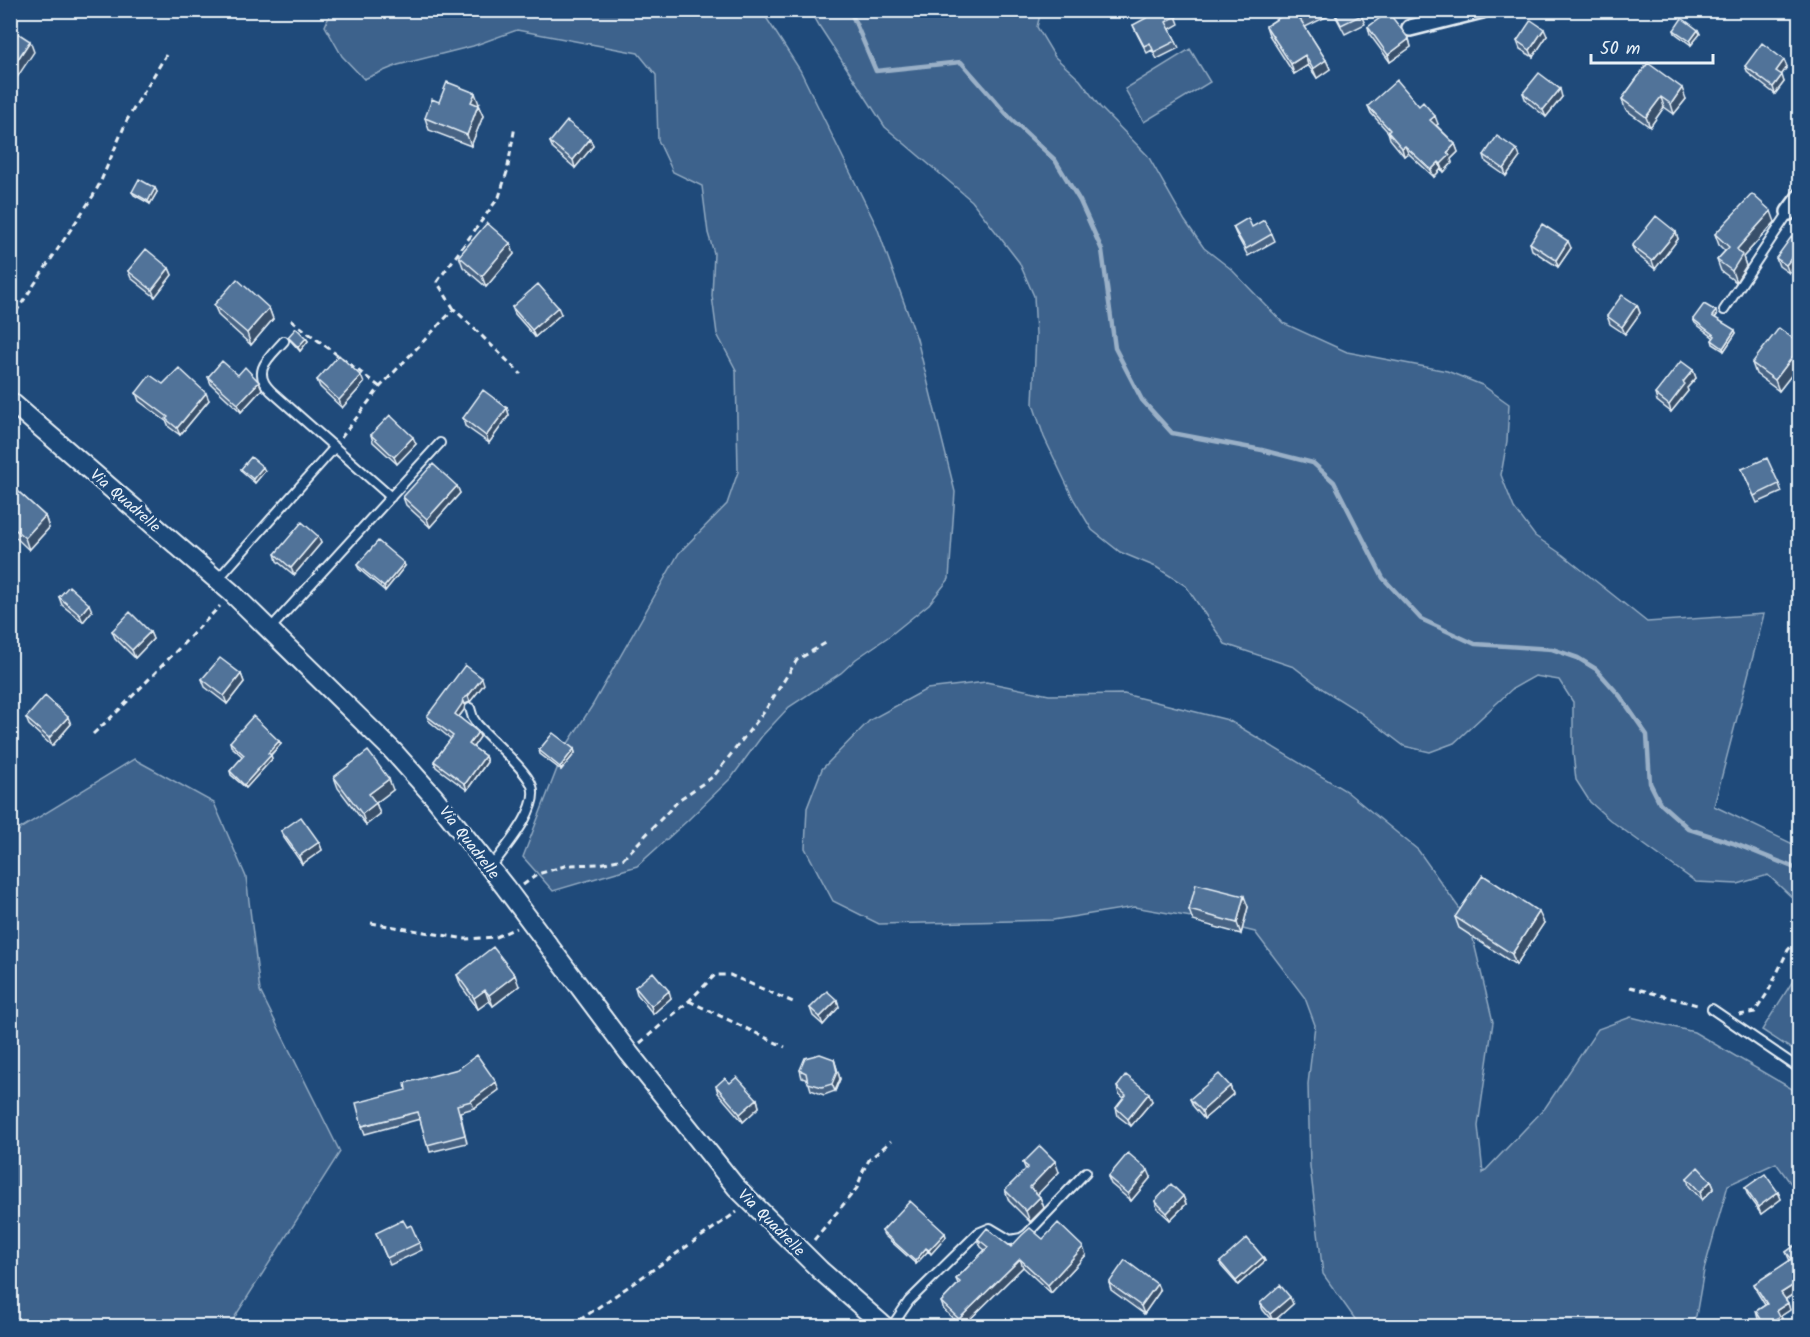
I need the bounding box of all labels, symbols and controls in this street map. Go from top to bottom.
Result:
scale bar [1591,27,1712,65]
text: 50 m [1600,35,1640,64]
street label: Via Quadrelle [84,463,166,539]
street label: Via Quadrelle [432,801,506,885]
street label: Via Quadrelle [731,1183,811,1263]

